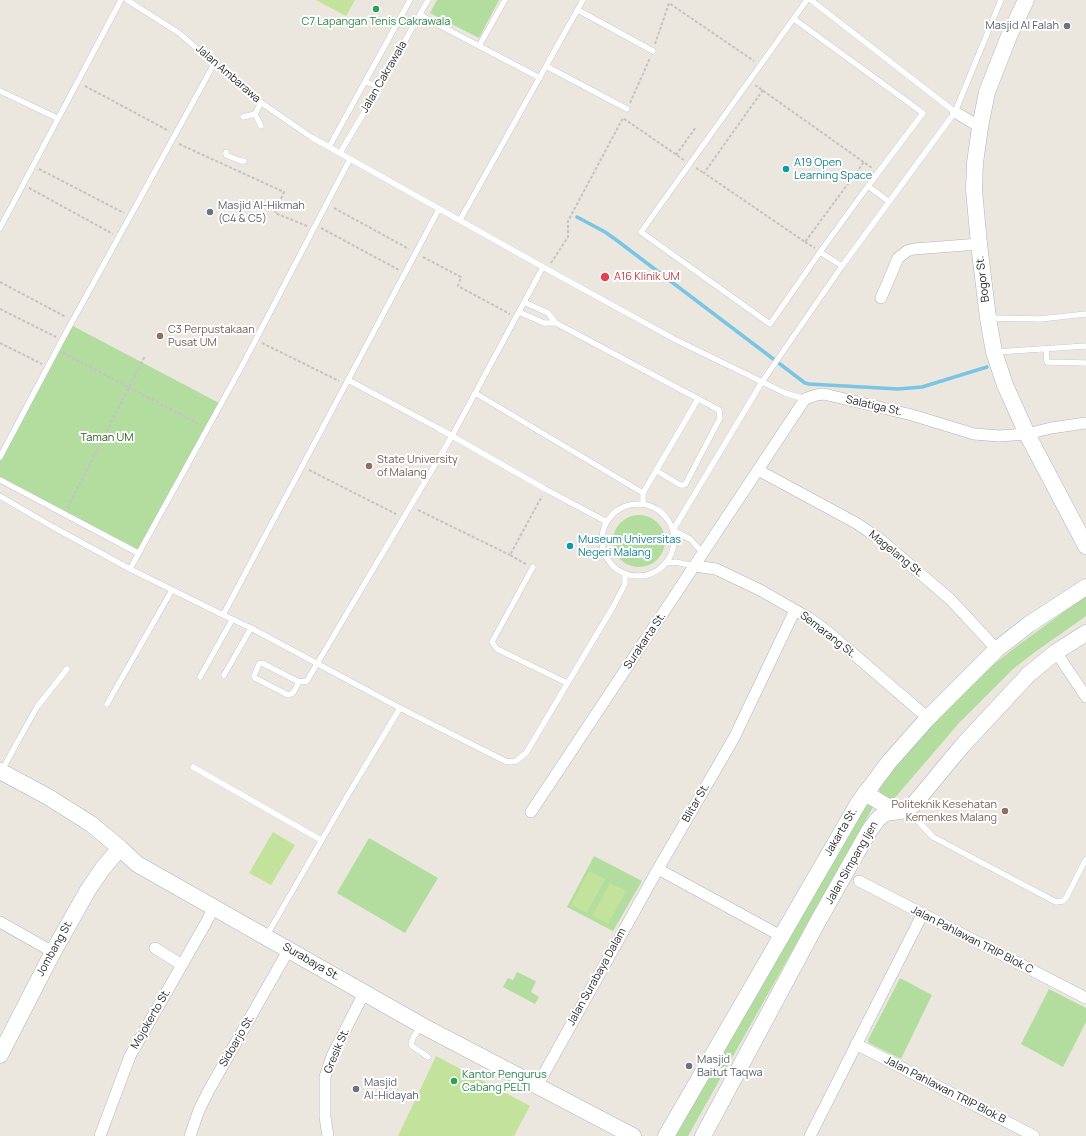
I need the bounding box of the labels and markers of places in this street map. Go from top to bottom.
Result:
marker: C7 Lapangan Tenis Cakrawala [371,4,381,14]
place label: C7 Lapangan Tenis Cakrawala [302,15,450,29]
place label: Masjid Al Falah [985,19,1059,33]
marker: Masjid Al Falah [1062,21,1072,31]
place label: A19 Open Learning Space [794,156,872,182]
marker: A19 Open Learning Space [781,164,791,174]
place label: Masjid Al-Hikmah (C4 & C5) [218,199,305,225]
marker: Masjid Al-Hikmah (C4 & C5) [205,207,215,217]
place label: A16 Klinik UM [614,270,680,284]
marker: A16 Klinik UM [599,271,611,283]
place label: C3 Perpustakaan Pusat UM [168,323,255,349]
marker: C3 Perpustakaan Pusat UM [155,331,165,341]
place label: State University of Malang [377,453,458,479]
marker: State University of Malang [364,461,374,471]
place label: Museum Universitas Negeri Malang [578,533,681,559]
marker: Museum Universitas Negeri Malang [565,541,575,551]
place label: Politeknik Kesehatan Kemenkes Malang [892,798,997,824]
marker: Politeknik Kesehatan Kemenkes Malang [1000,806,1010,816]
place label: Masjid Baitut Taqwa [697,1053,763,1079]
marker: Masjid Baitut Taqwa [684,1061,694,1071]
place label: Kantor Pengurus Cabang PELTI [462,1068,547,1094]
place label: Masjid Al-Hidayah [364,1076,419,1102]
marker: Kantor Pengurus Cabang PELTI [449,1076,459,1086]
marker: Masjid Al-Hidayah [351,1084,361,1094]

